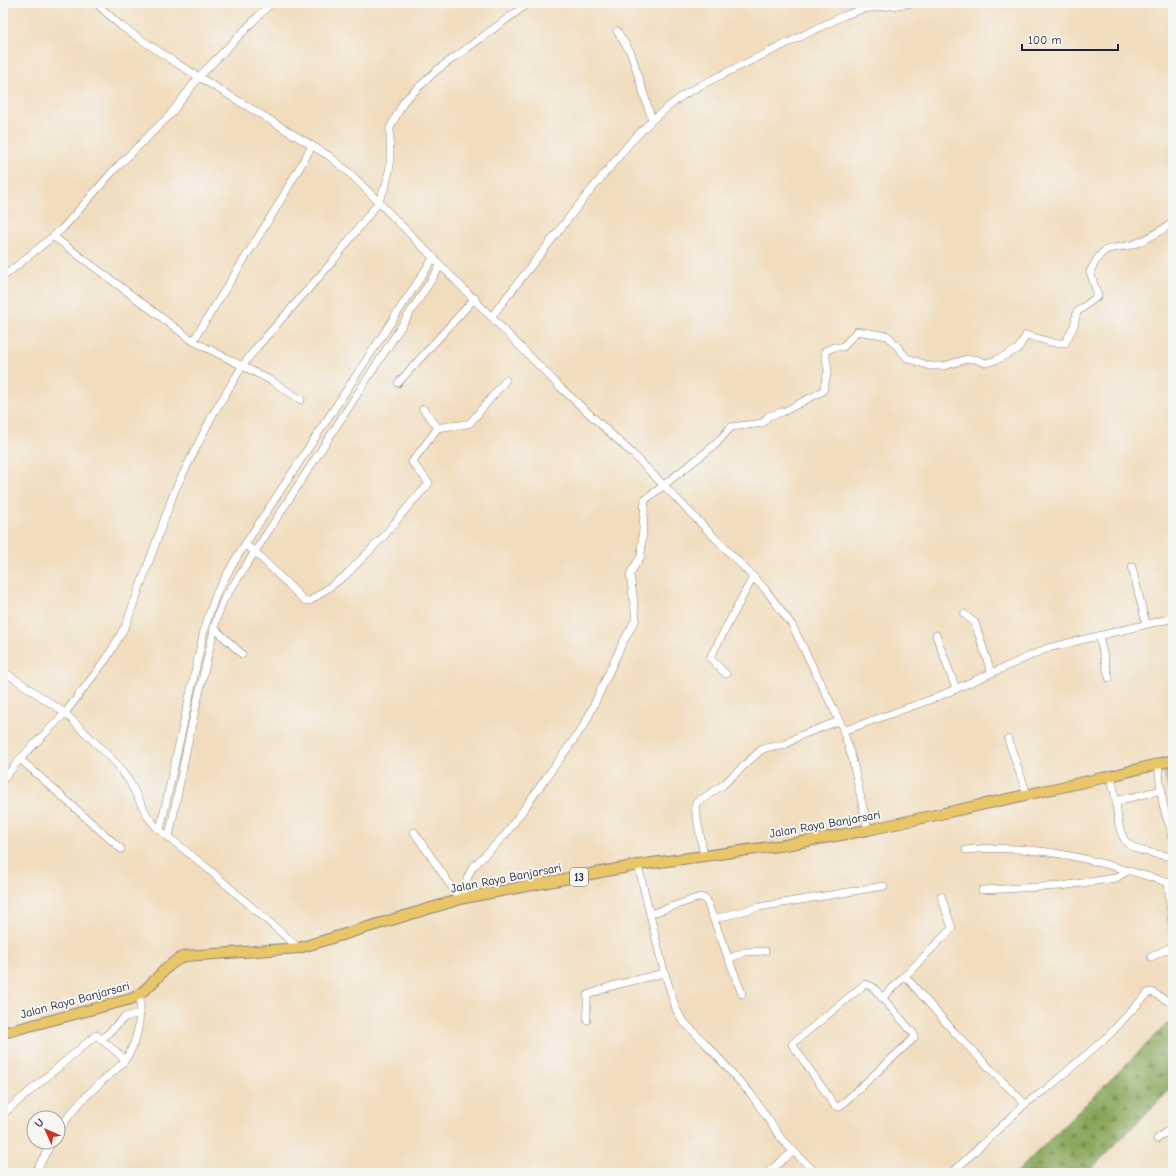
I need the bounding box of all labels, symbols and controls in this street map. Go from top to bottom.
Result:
scale bar [1022,26,1118,52]
text: 100 m [1028,33,1061,47]
street label: Jalan Raya Banjarsari [768,807,882,841]
street label: Jalan Raya Banjarsari [449,860,563,896]
road number: 13 [570,868,588,886]
street label: Jalan Raya Banjarsari [19,979,131,1021]
north arrow [26,1110,66,1150]
text: U [32,1116,46,1130]

